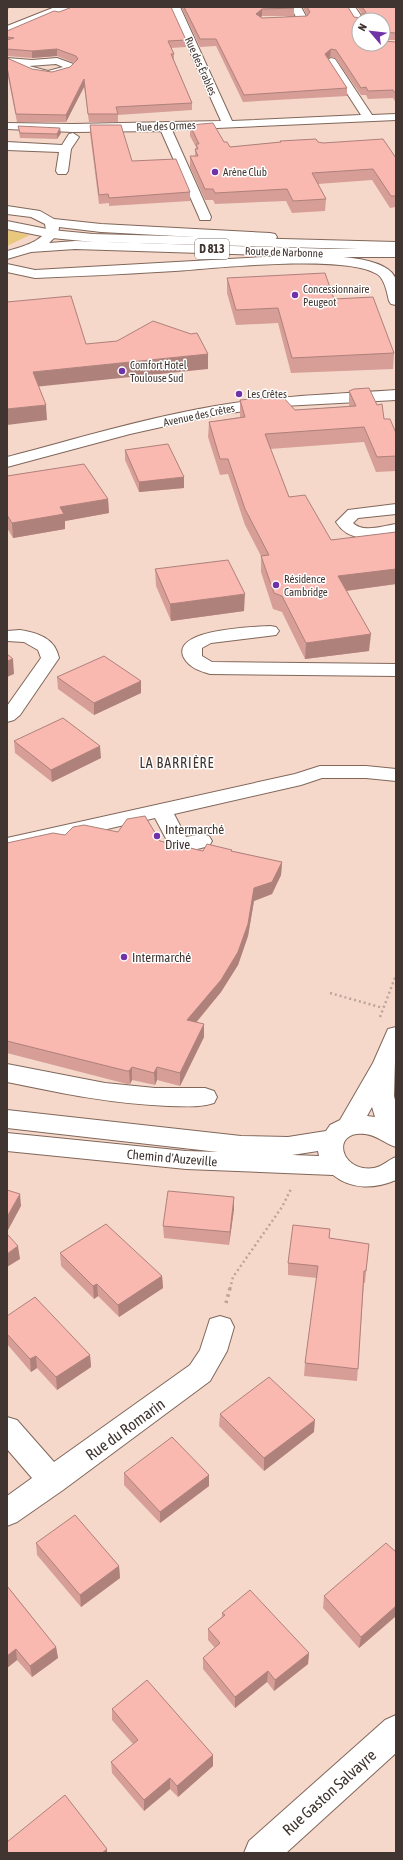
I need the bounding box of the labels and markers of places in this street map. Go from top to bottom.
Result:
place label: Arène Club [223,166,267,178]
marker: Arène Club [210,167,220,177]
place label: Concessionnaire Peugeot [303,283,370,308]
marker: Concessionnaire Peugeot [290,290,300,300]
place label: Comfort Hotel Toulouse Sud [130,359,187,384]
marker: Comfort Hotel Toulouse Sud [117,366,127,376]
place label: Les Crêtes [247,388,287,400]
marker: Les Crêtes [234,389,244,399]
place label: Résidence Cambridge [284,573,328,598]
marker: Résidence Cambridge [271,580,281,590]
place label: Intermarché Drive [165,822,224,852]
marker: Intermarché Drive [152,831,162,841]
place label: Intermarché [132,950,191,965]
marker: Intermarché [119,952,129,962]

